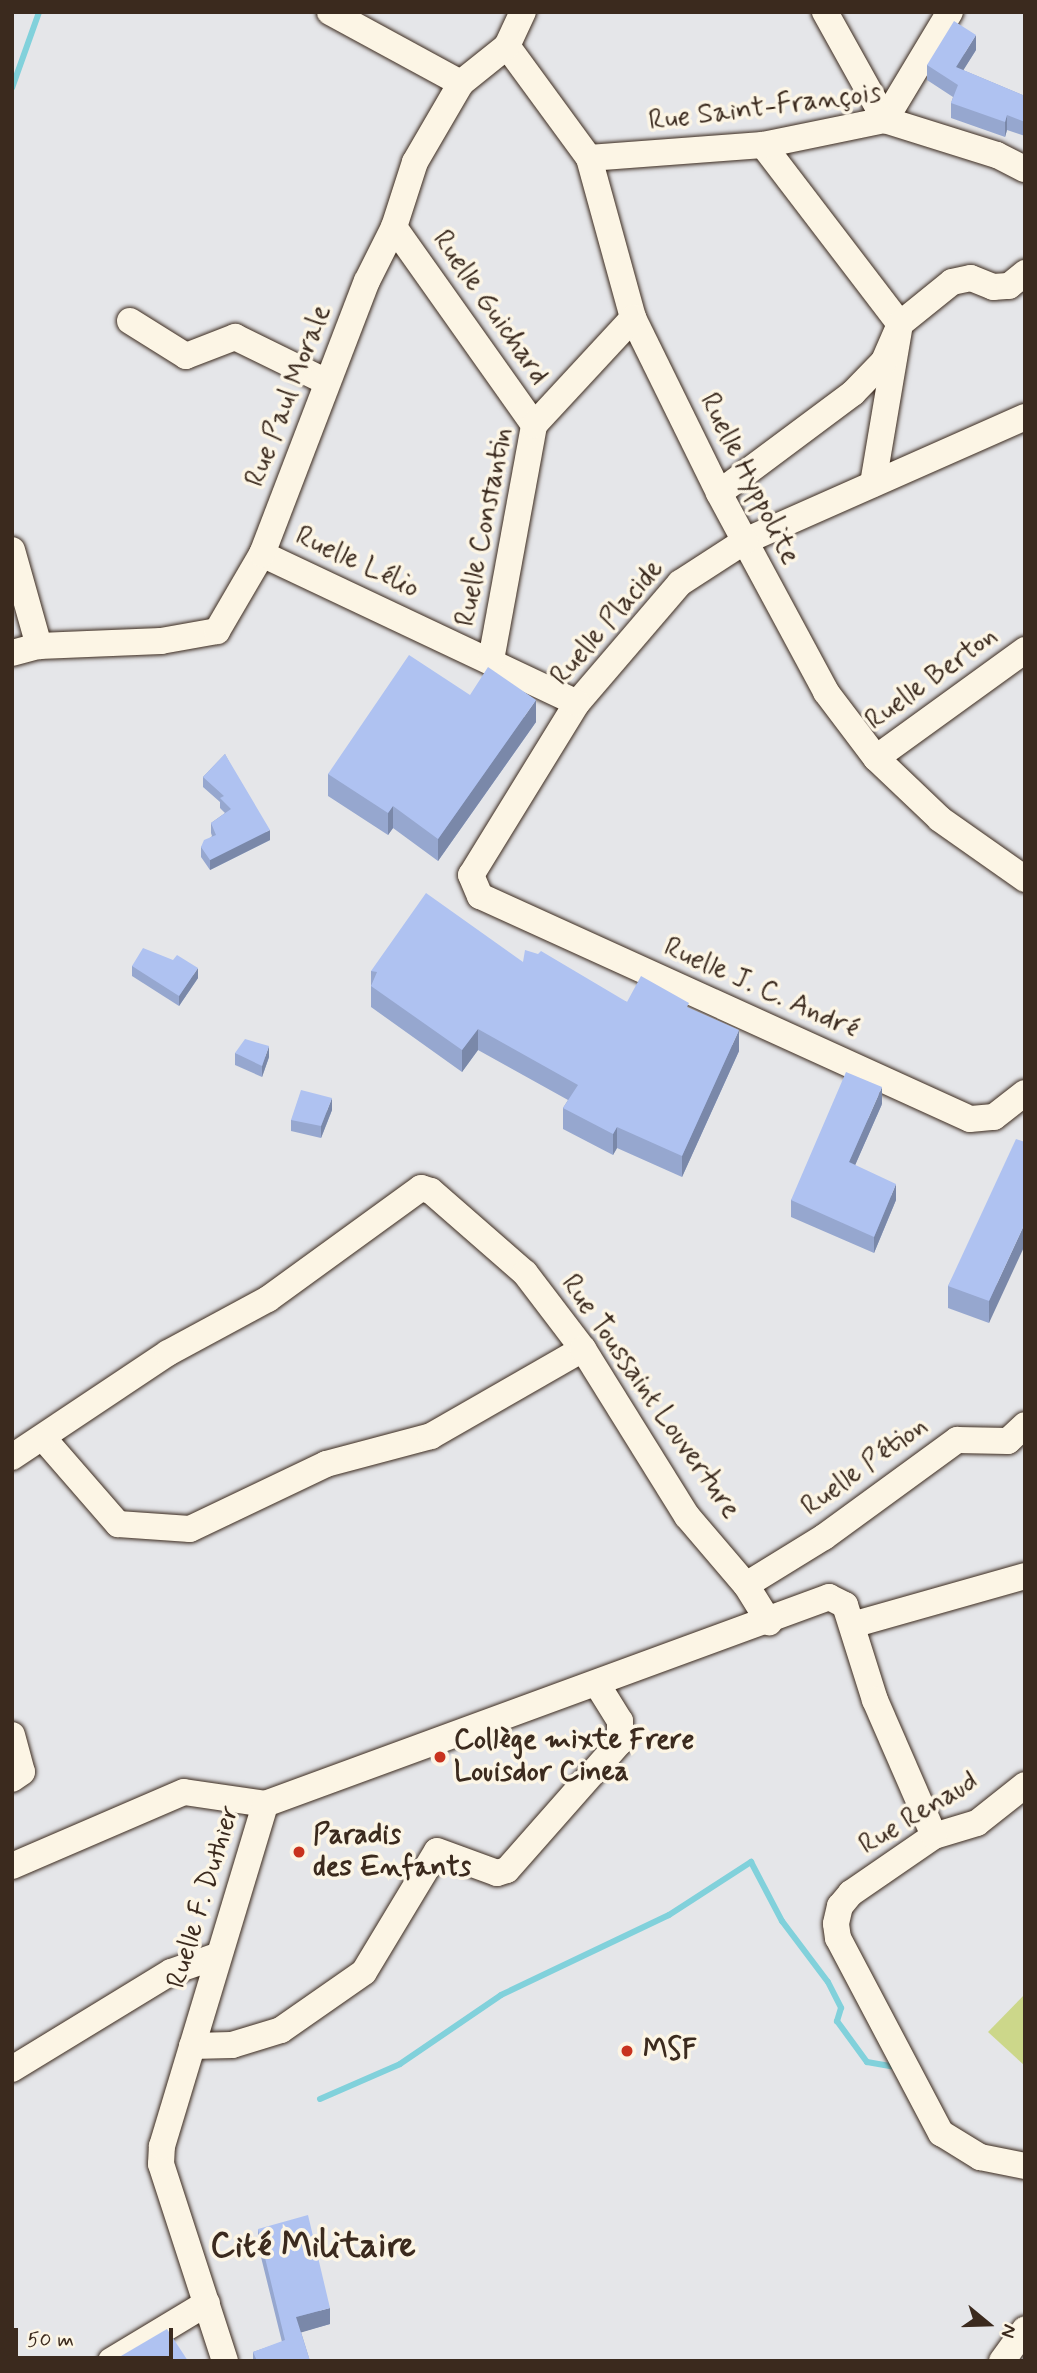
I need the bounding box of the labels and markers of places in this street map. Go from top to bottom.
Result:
place label: Collège mixte Frere Louisdor Cinea [454,1724,684,1790]
marker: Collège mixte Frere Louisdor Cinea [432,1749,448,1765]
place label: Paradis des Enfants [313,1819,465,1885]
marker: Paradis des Enfants [291,1844,307,1860]
place label: MSF [643,2034,697,2068]
marker: MSF [617,2041,637,2061]

